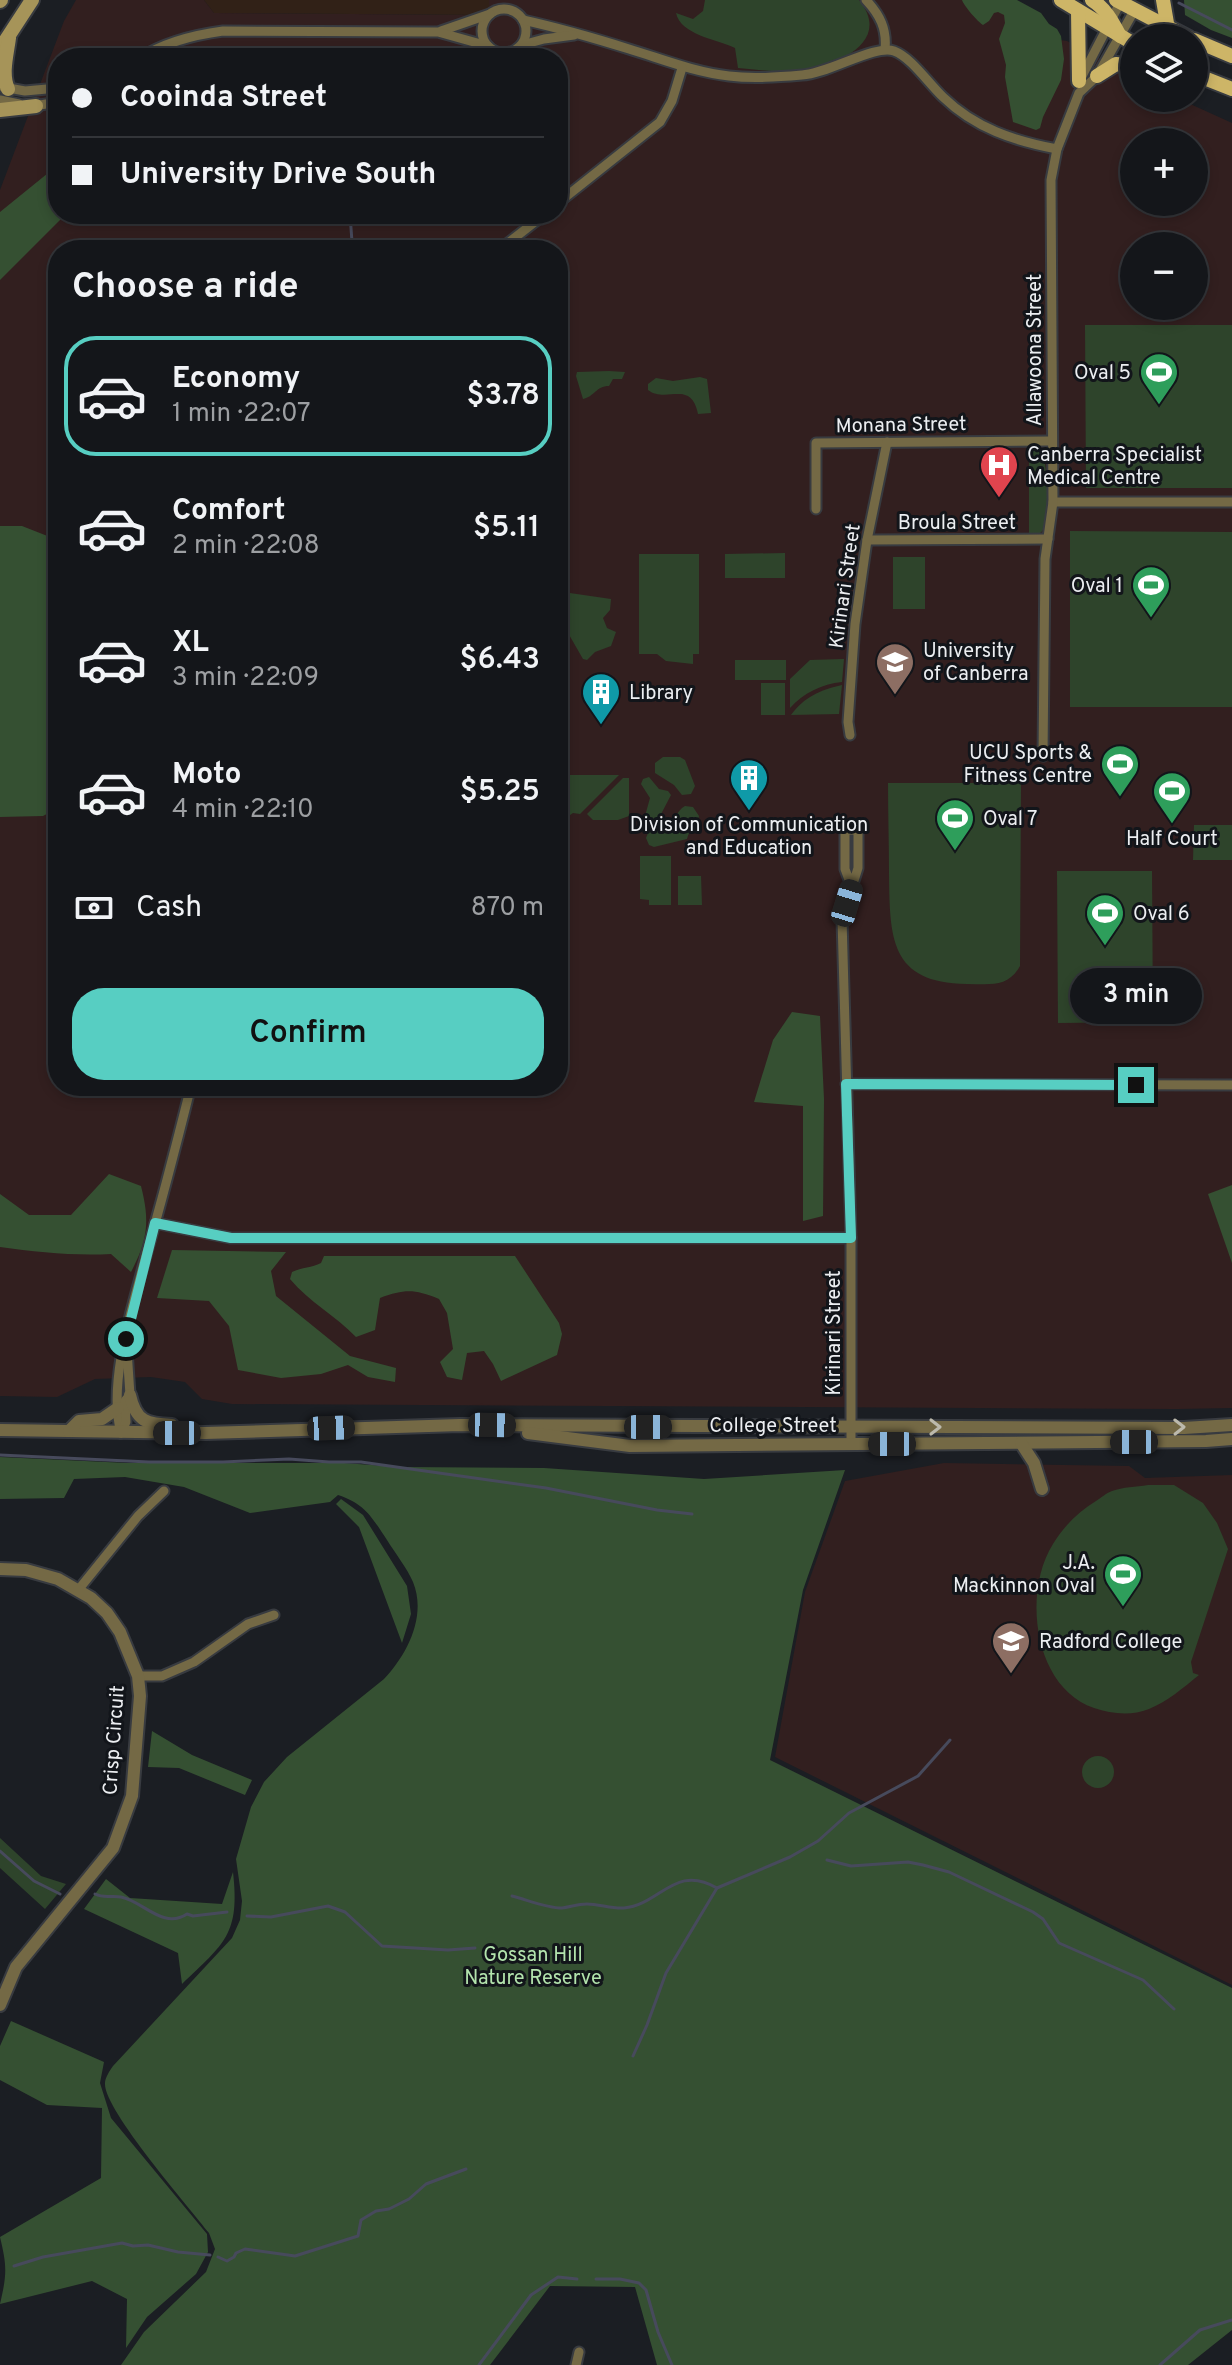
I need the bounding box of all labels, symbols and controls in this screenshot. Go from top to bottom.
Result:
map controls [1120,24,1208,320]
button: layers [1120,24,1208,112]
text: Cooinda Street [120,80,327,117]
button: + [1120,128,1208,216]
text: University Drive South [120,157,436,194]
button: − [1120,232,1208,320]
text: Choose a ride [72,265,298,311]
street label: Allawoona Street [1023,274,1049,426]
sports icon: Oval 5 [1138,351,1180,406]
icon: car [76,360,148,432]
text: Economy [172,361,300,398]
place label: Oval 5 [1074,361,1131,387]
text: $3.78 [466,378,540,415]
text: 1 min · 22:07 [172,398,310,431]
street label: Monana Street [835,412,967,440]
place label: Canberra Specialist Medical Centre [1027,443,1202,492]
hospital icon: Canberra Specialist Medical Centre [978,444,1020,499]
icon: car [76,492,148,564]
text: Comfort [172,493,285,530]
text: $5.11 [473,510,540,547]
street label: Broula Street [898,511,1016,537]
street label: Kirinari Street [824,522,868,650]
text: 2 min · 22:08 [172,530,320,563]
sports icon: Oval 1 [1130,564,1172,619]
place label: Oval 1 [1071,574,1123,600]
icon: car [76,624,148,696]
text: XL [172,625,209,662]
place label: University of Canberra [923,639,1028,688]
school or university icon: University of Canberra [874,641,916,696]
text: $6.43 [460,642,540,679]
text: 3 min · 22:09 [172,662,319,695]
building icon: Library [580,671,622,726]
place label: Library [629,681,693,707]
place label: UCU Sports & Fitness Centre [964,741,1092,790]
sports icon: UCU Sports & Fitness Centre [1099,743,1141,798]
icon: car [76,756,148,828]
text: Moto [172,757,242,794]
building icon: Division of Communication and Education [728,757,770,812]
sports icon: Half Court [1151,770,1193,825]
text: $5.25 [460,774,540,811]
text: 4 min · 22:10 [172,794,314,827]
sports icon: Oval 7 [934,797,976,852]
place label: Oval 7 [983,807,1037,833]
place label: Division of Communication and Education [630,813,868,862]
place label: Half Court [1126,827,1218,853]
car [829,877,865,929]
icon: cash [72,886,116,930]
text: Cash [136,890,202,927]
text: 870 m [471,892,544,925]
sports icon: Oval 6 [1084,892,1126,947]
place label: Oval 6 [1133,902,1190,928]
callout: 3 min [1070,969,1202,1025]
text: 3 min [1103,979,1169,1012]
button: Confirm [72,988,544,1080]
route end [1118,1067,1154,1103]
street label: Kirinari Street [822,1270,848,1396]
route start [108,1321,144,1357]
car [468,1413,516,1437]
street label: College Street [709,1414,837,1440]
car [307,1415,355,1441]
car [624,1415,672,1439]
one-way arrow [929,1418,942,1436]
one-way arrow [1173,1419,1186,1436]
car [153,1421,201,1445]
car [1110,1430,1158,1454]
car [868,1432,916,1456]
place label: J.A. Mackinnon Oval [953,1551,1095,1600]
sports icon: J.A. Mackinnon Oval [1102,1553,1144,1608]
school or university icon: Radford College [990,1620,1032,1675]
place label: Radford College [1039,1630,1182,1656]
street label: Crisp Circuit [98,1684,132,1796]
park label: Gossan Hill Nature Reserve [464,1943,602,1992]

